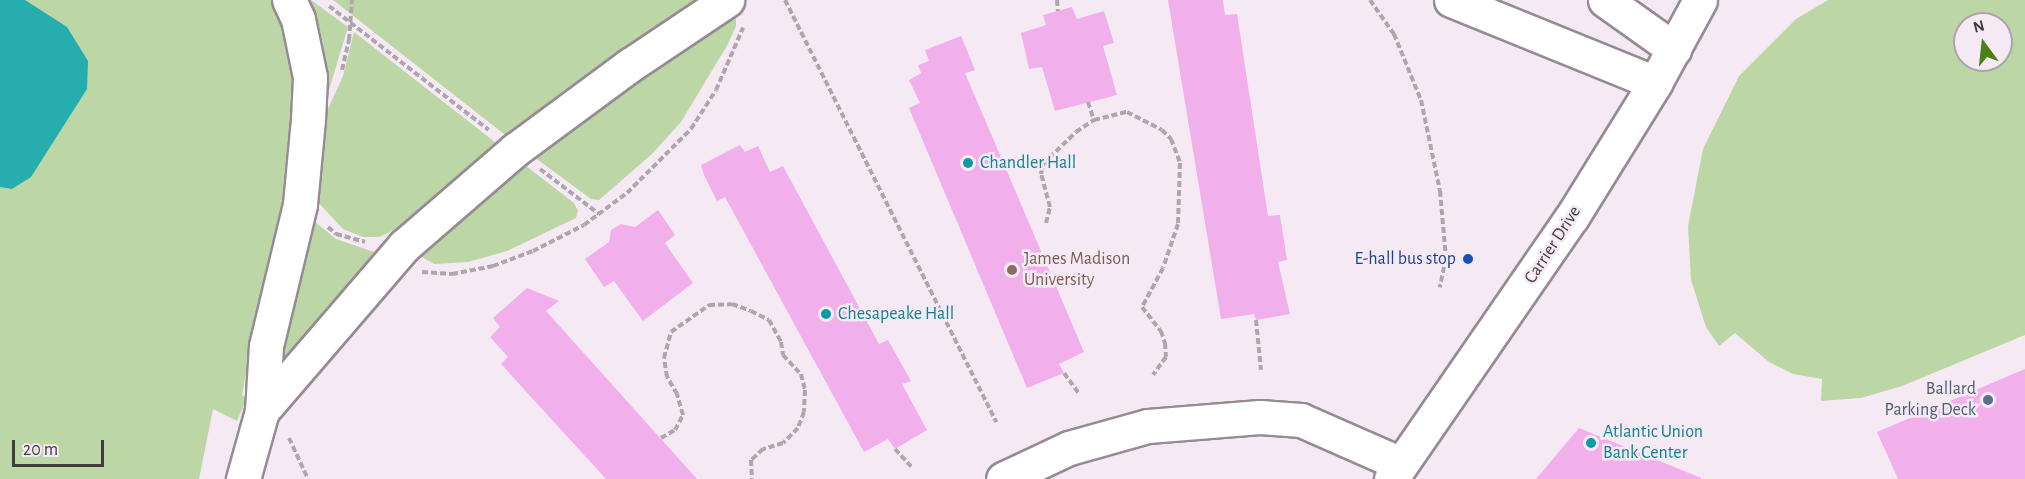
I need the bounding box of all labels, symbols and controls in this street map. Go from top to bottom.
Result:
north arrow [1953,12,2013,72]
text: N [1971,17,1986,36]
place label: Chandler Hall [980,152,1076,174]
marker: Chandler Hall [961,156,975,170]
street label: Carrier Drive [1520,202,1586,288]
place label: E-hall bus stop [1355,248,1456,270]
place label: James Madison University [1024,249,1130,292]
marker: E-hall bus stop [1461,252,1475,266]
marker: James Madison University [1005,263,1019,277]
place label: Chesapeake Hall [838,303,954,325]
marker: Chesapeake Hall [819,307,833,321]
place label: Ballard Parking Deck [1884,379,1976,422]
marker: Ballard Parking Deck [1981,393,1995,407]
place label: Atlantic Union Bank Center [1603,422,1703,464]
scale bar [15,428,106,466]
marker: Atlantic Union Bank Center [1584,436,1598,450]
text: 20 m [23,441,58,459]

